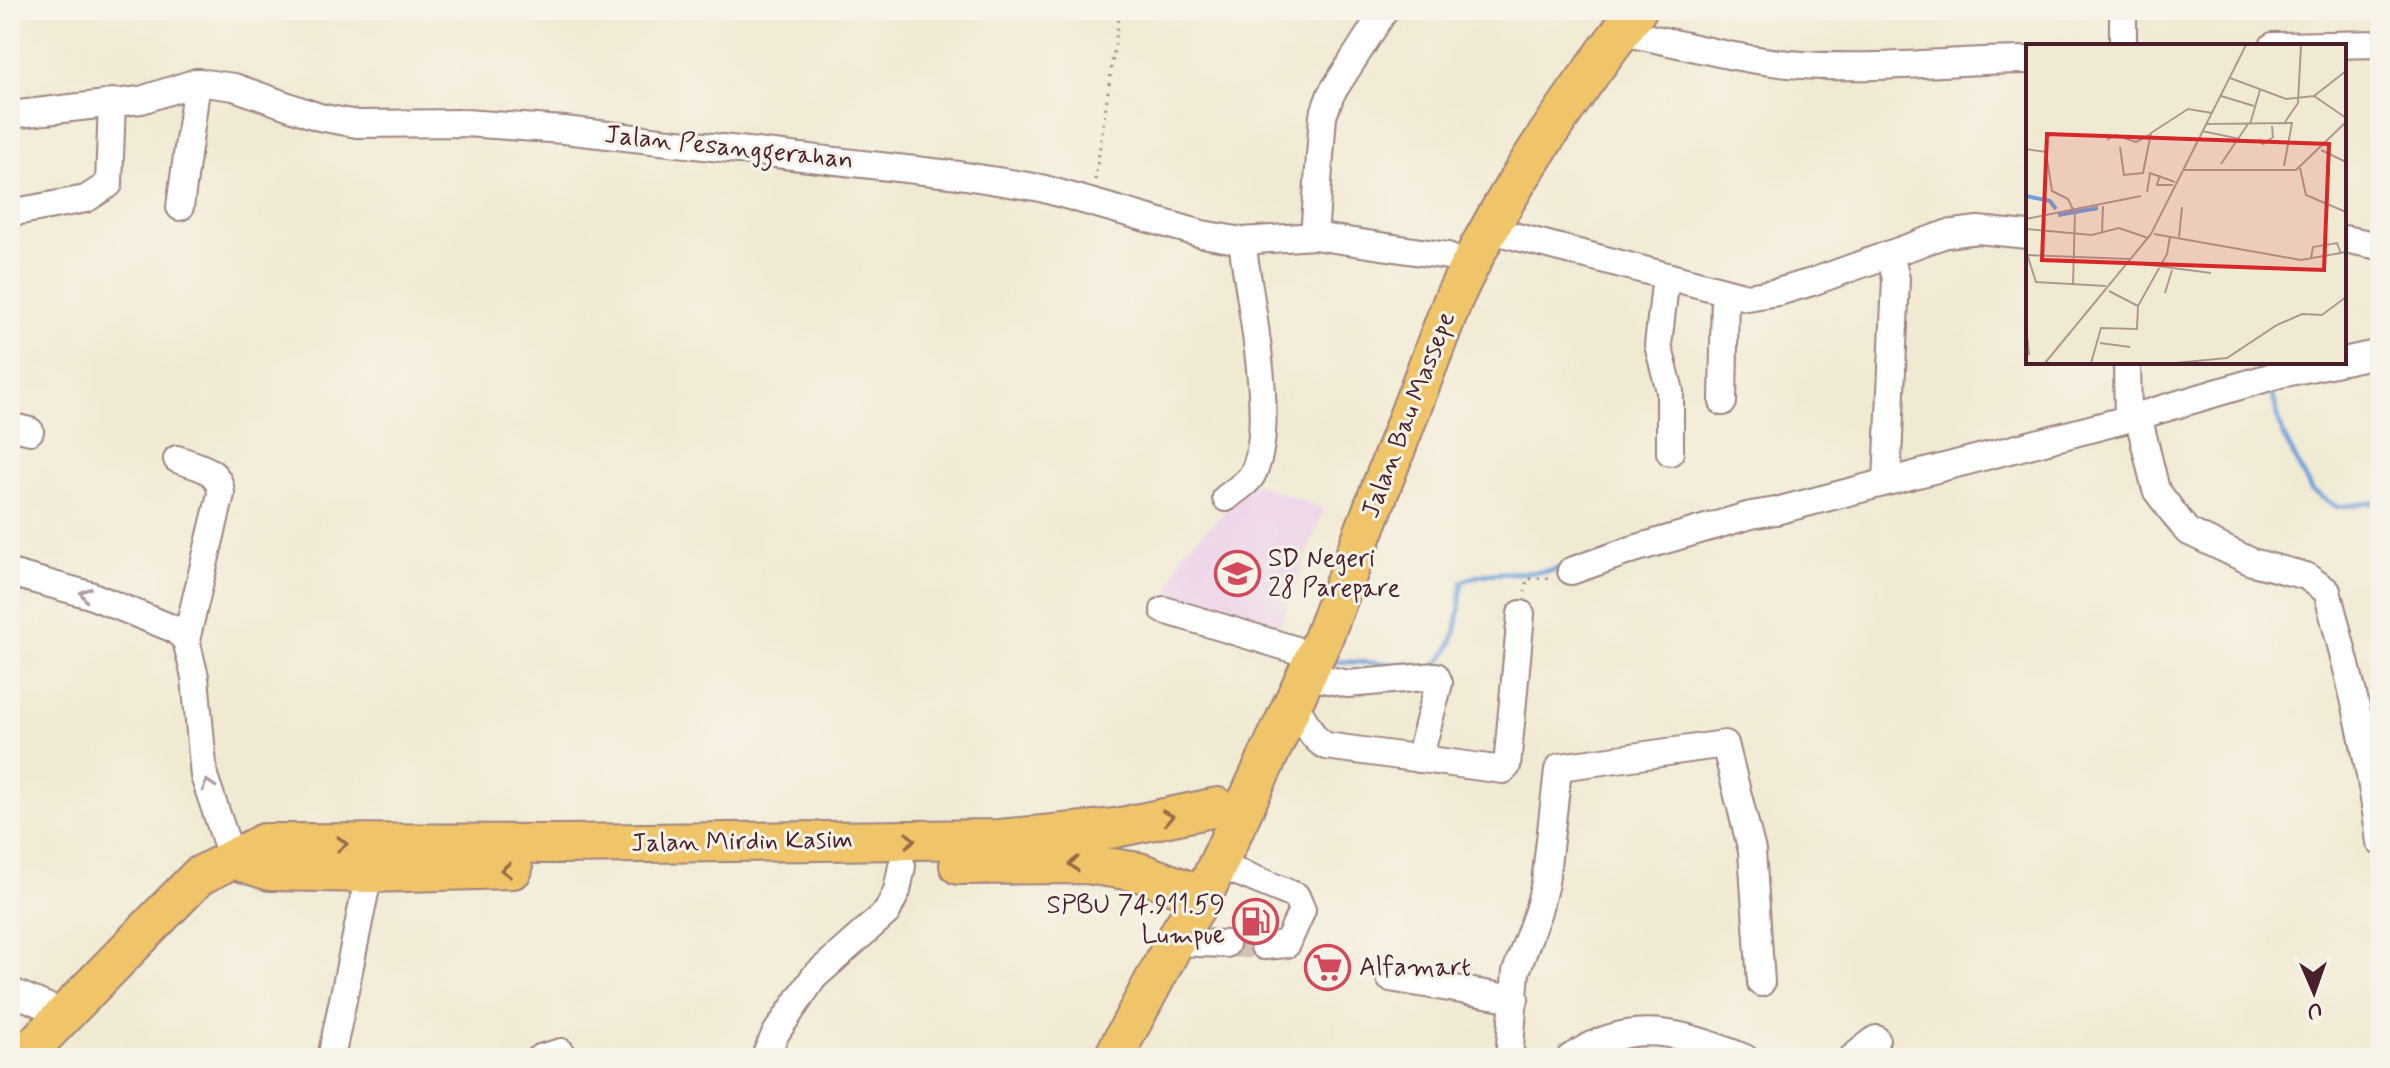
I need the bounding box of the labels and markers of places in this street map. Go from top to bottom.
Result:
place label: SD Negeri 28 Parepare [1268,542,1401,606]
school or university icon: SD Negeri 28 Parepare [1213,550,1261,598]
place label: SPBU 74.911.59 Lumpue [1047,889,1225,953]
fuel station icon: SPBU 74.911.59 Lumpue [1232,897,1280,945]
supermarket icon: Alfamart [1304,944,1352,992]
place label: Alfamart [1359,951,1471,985]

